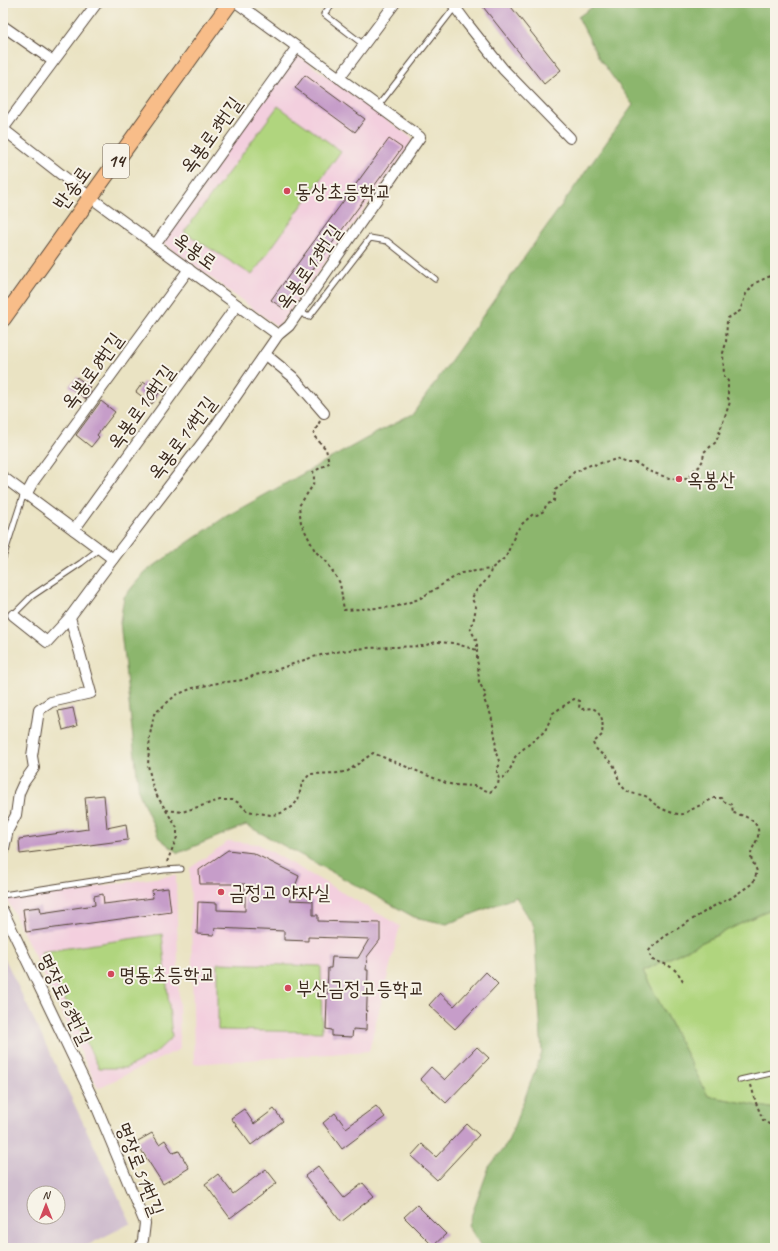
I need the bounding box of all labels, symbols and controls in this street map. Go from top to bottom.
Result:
street label: 옥봉로3번길 [175,91,247,179]
road number: 14 [103,144,129,178]
street label: 반송로 [48,161,96,215]
place label: 동상초등학교 [295,179,392,204]
marker: 동상초등학교 [282,186,292,196]
street label: 옥봉로13번길 [271,219,347,315]
street label: 옥봉로 [168,227,222,275]
street label: 옥봉로8번길 [56,327,128,415]
street label: 옥봉로10번길 [102,360,180,454]
street label: 옥봉로14번길 [142,391,222,485]
place label: 옥봉산 [687,467,735,492]
marker: 옥봉산 [674,474,684,484]
place label: 금정고 야자실 [229,880,330,905]
marker: 금정고 야자실 [216,887,226,897]
street label: 명장로63번길 [32,949,98,1049]
place label: 명동초등학교 [119,962,216,987]
marker: 명동초등학교 [106,969,116,979]
place label: 부산금정고등학교 [296,976,425,1001]
marker: 부산금정고등학교 [283,983,293,993]
street label: 명장로51번길 [111,1119,169,1219]
north arrow [26,1185,66,1225]
text: N [43,1188,52,1202]

